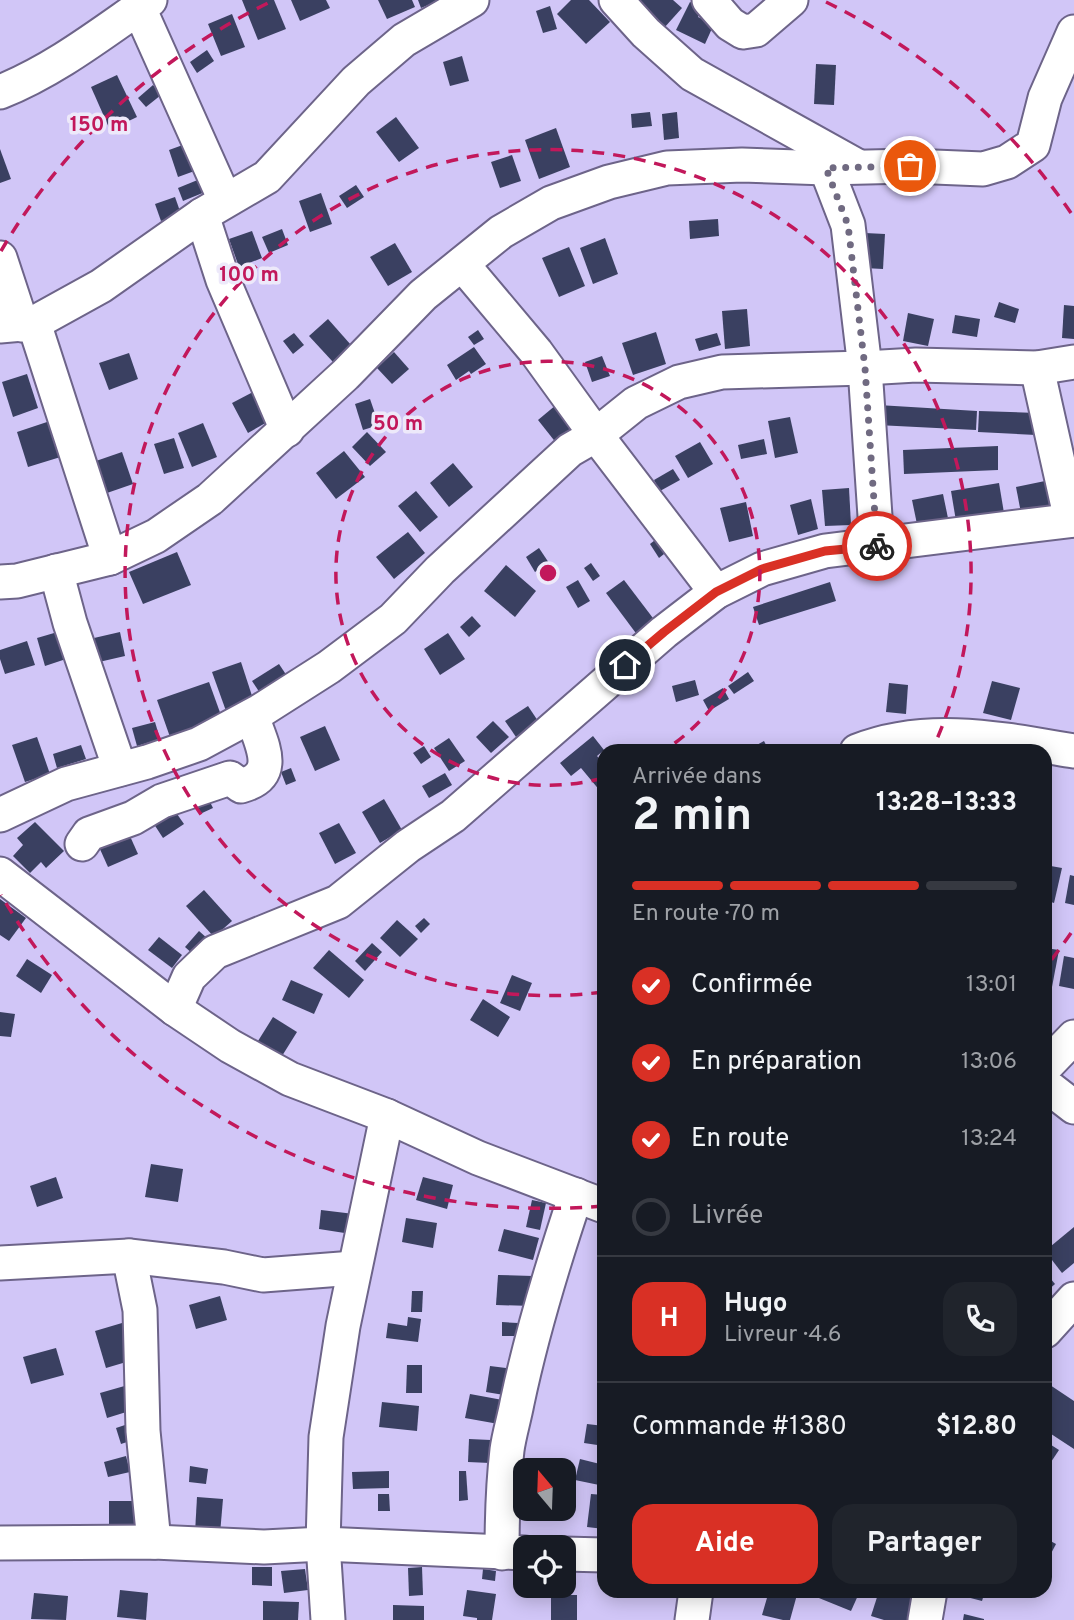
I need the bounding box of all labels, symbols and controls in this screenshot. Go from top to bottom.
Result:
text: 150 m [70,112,128,139]
pin [880,136,940,196]
icon: bag [891,147,929,185]
text: 100 m [219,262,279,289]
text: 50 m [373,411,423,438]
courier [842,511,912,581]
icon: bike [858,527,896,565]
centre of rings [536,561,560,585]
pin [595,635,655,695]
icon: home [606,646,644,684]
text: Arrivée dans [632,763,762,792]
text: 13:28–13:33 [876,787,1017,820]
text: 2 min [632,788,752,847]
text: En route · 70 m [632,900,780,929]
icon: check [632,967,670,1005]
text: Confirmée [691,969,813,1002]
text: 13:01 [966,971,1017,1000]
icon: check [632,1044,670,1082]
text: En préparation [691,1046,862,1079]
text: 13:06 [961,1048,1017,1077]
icon: check [632,1121,670,1159]
text: En route [691,1123,789,1156]
text: 13:24 [961,1125,1017,1154]
text: Livrée [691,1200,763,1233]
button: phone [943,1282,1017,1356]
text: Hugo [724,1288,787,1321]
text: H [660,1303,678,1336]
text: Livreur · 4.6 [724,1321,841,1350]
text: Commande #1380 [632,1411,847,1444]
text: $12.80 [936,1411,1017,1444]
north arrow [513,1458,576,1521]
map controls [513,1458,576,1598]
button: Aide [632,1504,818,1584]
button: Partager [832,1504,1017,1584]
button: locate [513,1535,576,1598]

